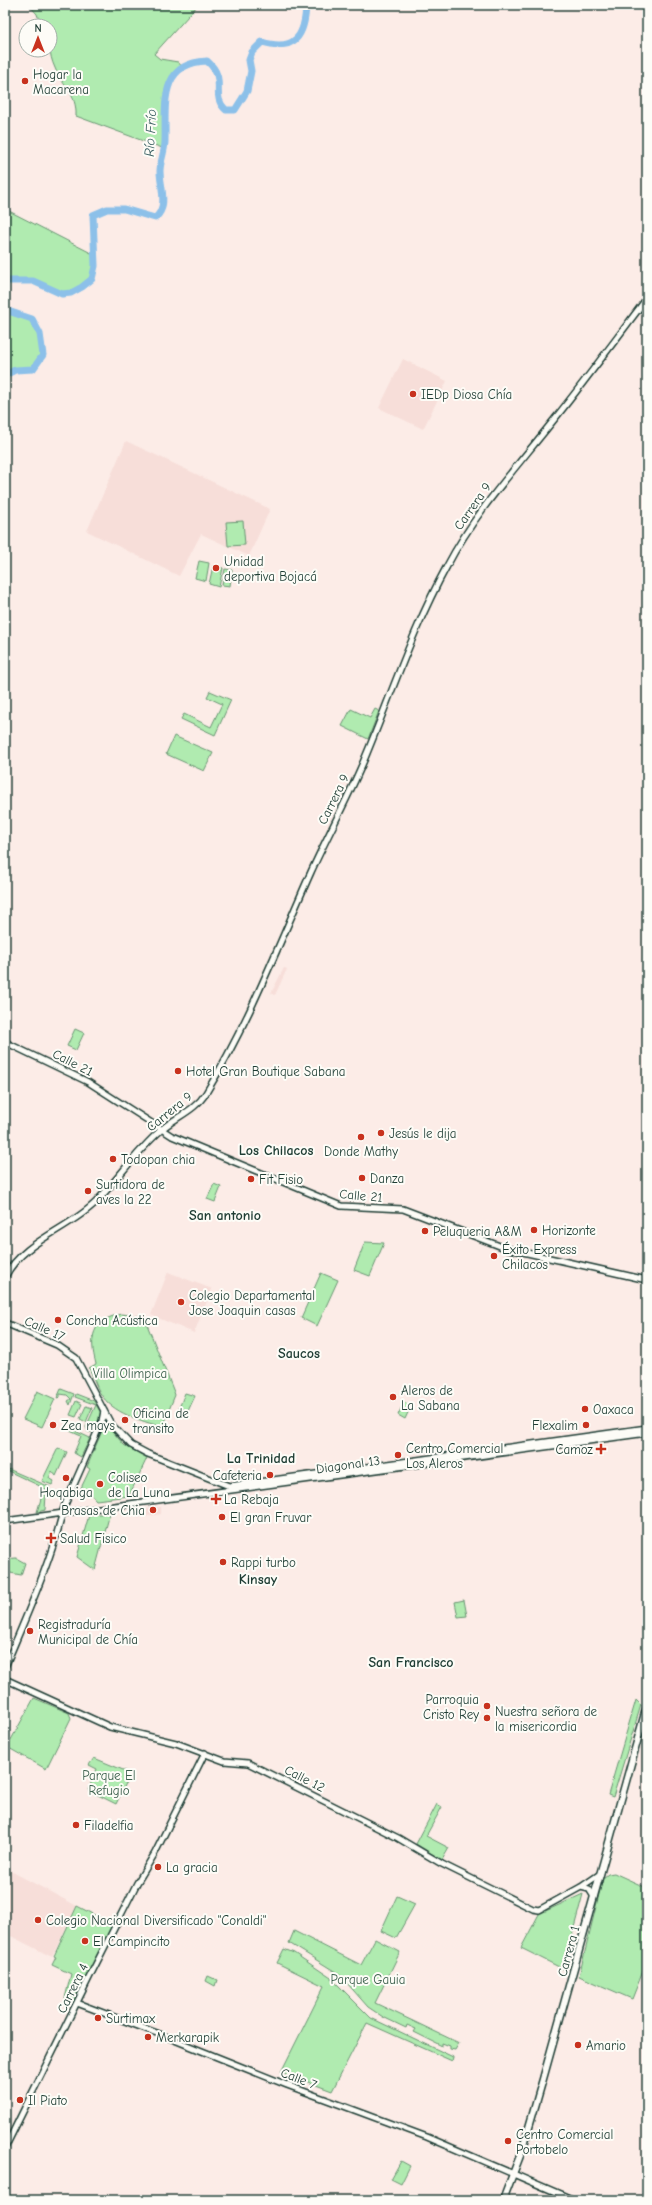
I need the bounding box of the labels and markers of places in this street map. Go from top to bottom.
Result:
place label: Hogar la Macarena [33,67,89,97]
marker: Hogar la Macarena [20,76,30,86]
place label: IEDp Diosa Chía [421,387,512,402]
marker: IEDp Diosa Chía [408,389,418,399]
place label: Unidad deportiva Bojacá [224,554,317,584]
marker: Unidad deportiva Bojacá [211,563,221,573]
place label: Hotel Gran Boutique Sabana [186,1064,346,1079]
marker: Hotel Gran Boutique Sabana [173,1066,183,1076]
place label: Jesús le dija [389,1126,457,1141]
marker: Jesús le dija [376,1128,386,1138]
marker: Donde Mathy [356,1132,366,1142]
place label: Donde Mathy [324,1144,398,1159]
place label: Todopan chia [121,1152,195,1167]
marker: Todopan chia [108,1154,118,1164]
place label: Danza [370,1171,404,1186]
place label: Fit Fisio [259,1172,303,1187]
marker: Danza [357,1173,367,1183]
marker: Fit Fisio [246,1174,256,1184]
place label: Surtidora de aves la 22 [96,1177,165,1207]
marker: Surtidora de aves la 22 [83,1186,93,1196]
place label: Horizonte [542,1223,596,1238]
place label: Peluqueria A&M [433,1224,522,1239]
marker: Horizonte [529,1225,539,1235]
marker: Peluqueria A&M [420,1226,430,1236]
place label: Éxito Express Chilacos [502,1241,577,1272]
marker: Éxito Express Chilacos [489,1251,499,1261]
place label: Colegio Departamental Jose Joaquin casas [189,1288,315,1318]
marker: Colegio Departamental Jose Joaquin casas [176,1297,186,1307]
place label: Concha Acústica [66,1313,158,1328]
marker: Concha Acústica [53,1315,63,1325]
place label: Aleros de La Sabana [401,1383,460,1413]
marker: Aleros de La Sabana [388,1392,398,1402]
place label: Oaxaca [593,1402,634,1417]
marker: Oaxaca [580,1404,590,1414]
place label: Oficina de transito [132,1406,189,1436]
marker: Oficina de transito [120,1415,130,1425]
place label: Zea mays [61,1418,115,1433]
place label: Flexalim [532,1418,578,1433]
marker: Zea mays [48,1420,58,1430]
marker: Flexalim [581,1420,591,1430]
place label: Centro Comercial Los Aleros [406,1441,503,1471]
place label: Camoz [555,1442,593,1457]
marker: Camoz [596,1444,606,1454]
marker: Centro Comercial Los Aleros [393,1450,403,1460]
place label: Cafeteria [213,1468,262,1483]
place label: Coliseo de La Luna [108,1470,170,1500]
marker: Cafeteria [265,1470,275,1480]
marker: Hoqabiga [61,1473,71,1483]
marker: Coliseo de La Luna [95,1479,105,1489]
place label: Hoqabiga [39,1485,93,1500]
place label: La Rebaja [224,1492,279,1507]
marker: La Rebaja [211,1494,221,1504]
place label: Brasas de Chia [61,1503,145,1518]
marker: Brasas de Chia [148,1505,158,1515]
place label: El gran Fruvar [230,1510,312,1525]
marker: El gran Fruvar [217,1512,227,1522]
place label: Salud Fisico [60,1531,127,1546]
marker: Salud Fisico [45,1532,57,1544]
place label: Rappi turbo [231,1555,296,1570]
marker: Rappi turbo [218,1557,228,1567]
place label: Registraduría Municipal de Chía [38,1617,138,1647]
marker: Registraduría Municipal de Chía [25,1626,35,1636]
place label: Parroquia Cristo Rey [423,1692,479,1722]
marker: Parroquia Cristo Rey [482,1701,492,1711]
place label: Nuestra señora de la misericordia [495,1704,598,1734]
marker: Nuestra señora de la misericordia [482,1713,492,1723]
place label: Filadelfia [84,1818,134,1833]
marker: Filadelfia [71,1820,81,1830]
place label: La gracia [166,1860,218,1875]
marker: La gracia [153,1862,163,1872]
place label: Colegio Nacional Diversificado "Conaldi" [46,1913,266,1928]
marker: Colegio Nacional Diversificado "Conaldi" [33,1915,43,1925]
place label: El Campincito [93,1934,170,1949]
marker: El Campincito [80,1936,90,1946]
place label: Surtimax [106,2011,156,2026]
marker: Surtimax [93,2013,103,2023]
place label: Merkarapik [156,2030,220,2045]
marker: Merkarapik [143,2032,153,2042]
place label: Amario [586,2038,626,2053]
marker: Amario [573,2040,583,2050]
place label: Il Piato [28,2093,68,2108]
marker: Il Piato [15,2095,25,2105]
place label: Centro Comercial Portobelo [516,2127,613,2157]
marker: Centro Comercial Portobelo [503,2136,513,2146]

